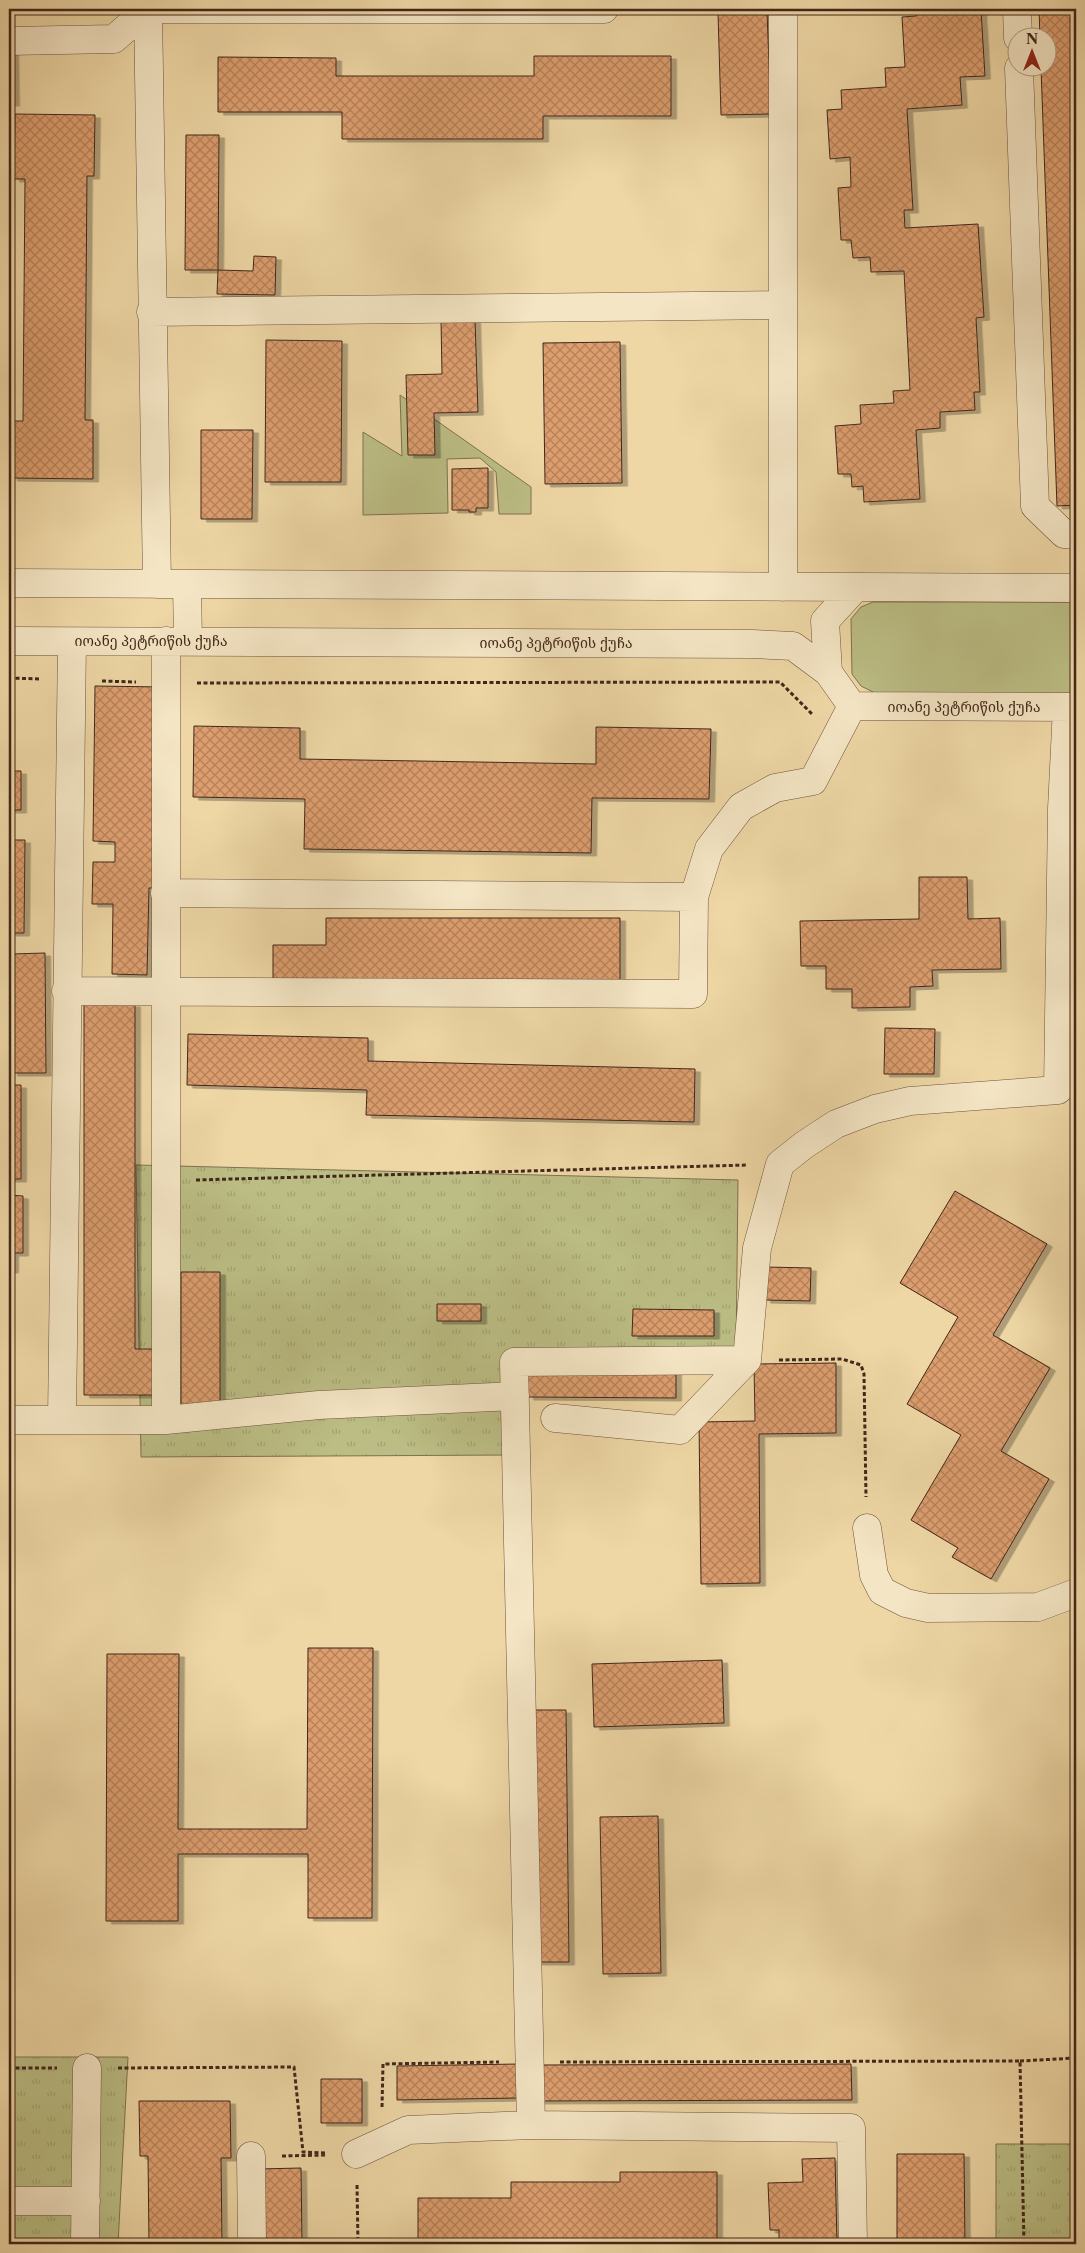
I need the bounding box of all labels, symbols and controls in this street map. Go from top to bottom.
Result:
north arrow [1008,28,1058,78]
text: N [1026,30,1038,48]
street label: იოანე პეტრიწის ქუჩა [75,632,227,650]
street label: იოანე პეტრიწის ქუჩა [480,634,632,652]
street label: იოანე პეტრიწის ქუჩა [888,698,1040,716]

